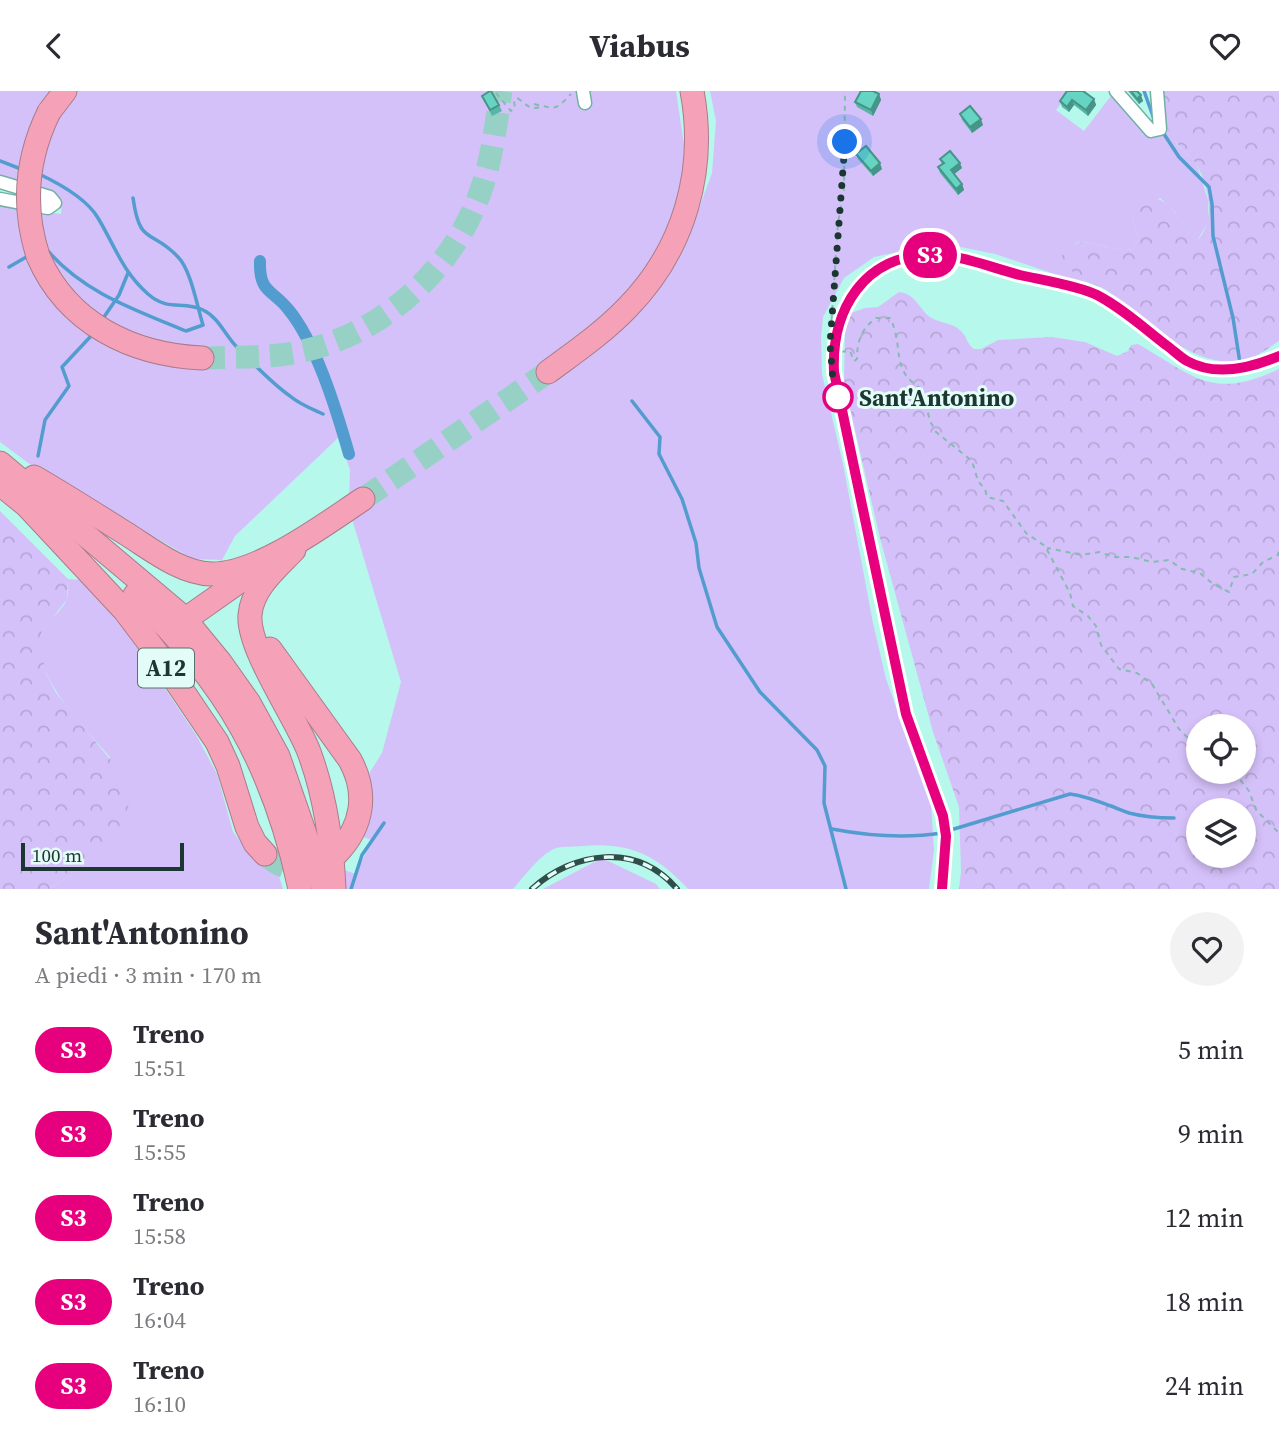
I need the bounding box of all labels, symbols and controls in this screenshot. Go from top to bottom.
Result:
text: Viabus [589,24,690,68]
icon: back [35,27,73,65]
icon: heart [1206,27,1244,65]
your location [827,124,862,159]
line badge: S3 [898,232,962,278]
text: S3 [917,238,943,271]
place label: Sant'Antonino [859,381,1014,414]
marker: Sant'Antonino [823,382,853,412]
road number: A12 [138,649,194,687]
map controls [1186,714,1256,868]
button: locate [1186,714,1256,784]
button: layers [1186,798,1256,868]
scale bar [21,840,184,872]
text: 100 m [32,842,82,868]
text: Sant'Antonino [35,910,249,955]
button: heart [1170,912,1244,986]
text: A piedi · 3 min · 170 m [35,959,262,991]
text: Treno [133,1016,204,1052]
text: 5 min [1178,1032,1244,1068]
text: S3 [61,1033,87,1066]
text: 15:51 [133,1052,186,1084]
text: Treno [133,1100,204,1136]
text: 9 min [1178,1116,1244,1152]
text: S3 [61,1117,87,1150]
text: 15:55 [133,1136,186,1168]
text: Treno [133,1184,204,1220]
text: 12 min [1165,1200,1244,1236]
text: S3 [61,1201,87,1234]
text: 15:58 [133,1220,186,1252]
text: Treno [133,1268,204,1304]
text: 18 min [1165,1284,1244,1320]
text: S3 [61,1285,87,1318]
text: 16:04 [133,1304,186,1336]
text: Treno [133,1352,204,1388]
text: 24 min [1165,1368,1244,1404]
text: S3 [61,1369,87,1402]
text: 16:10 [133,1388,186,1420]

